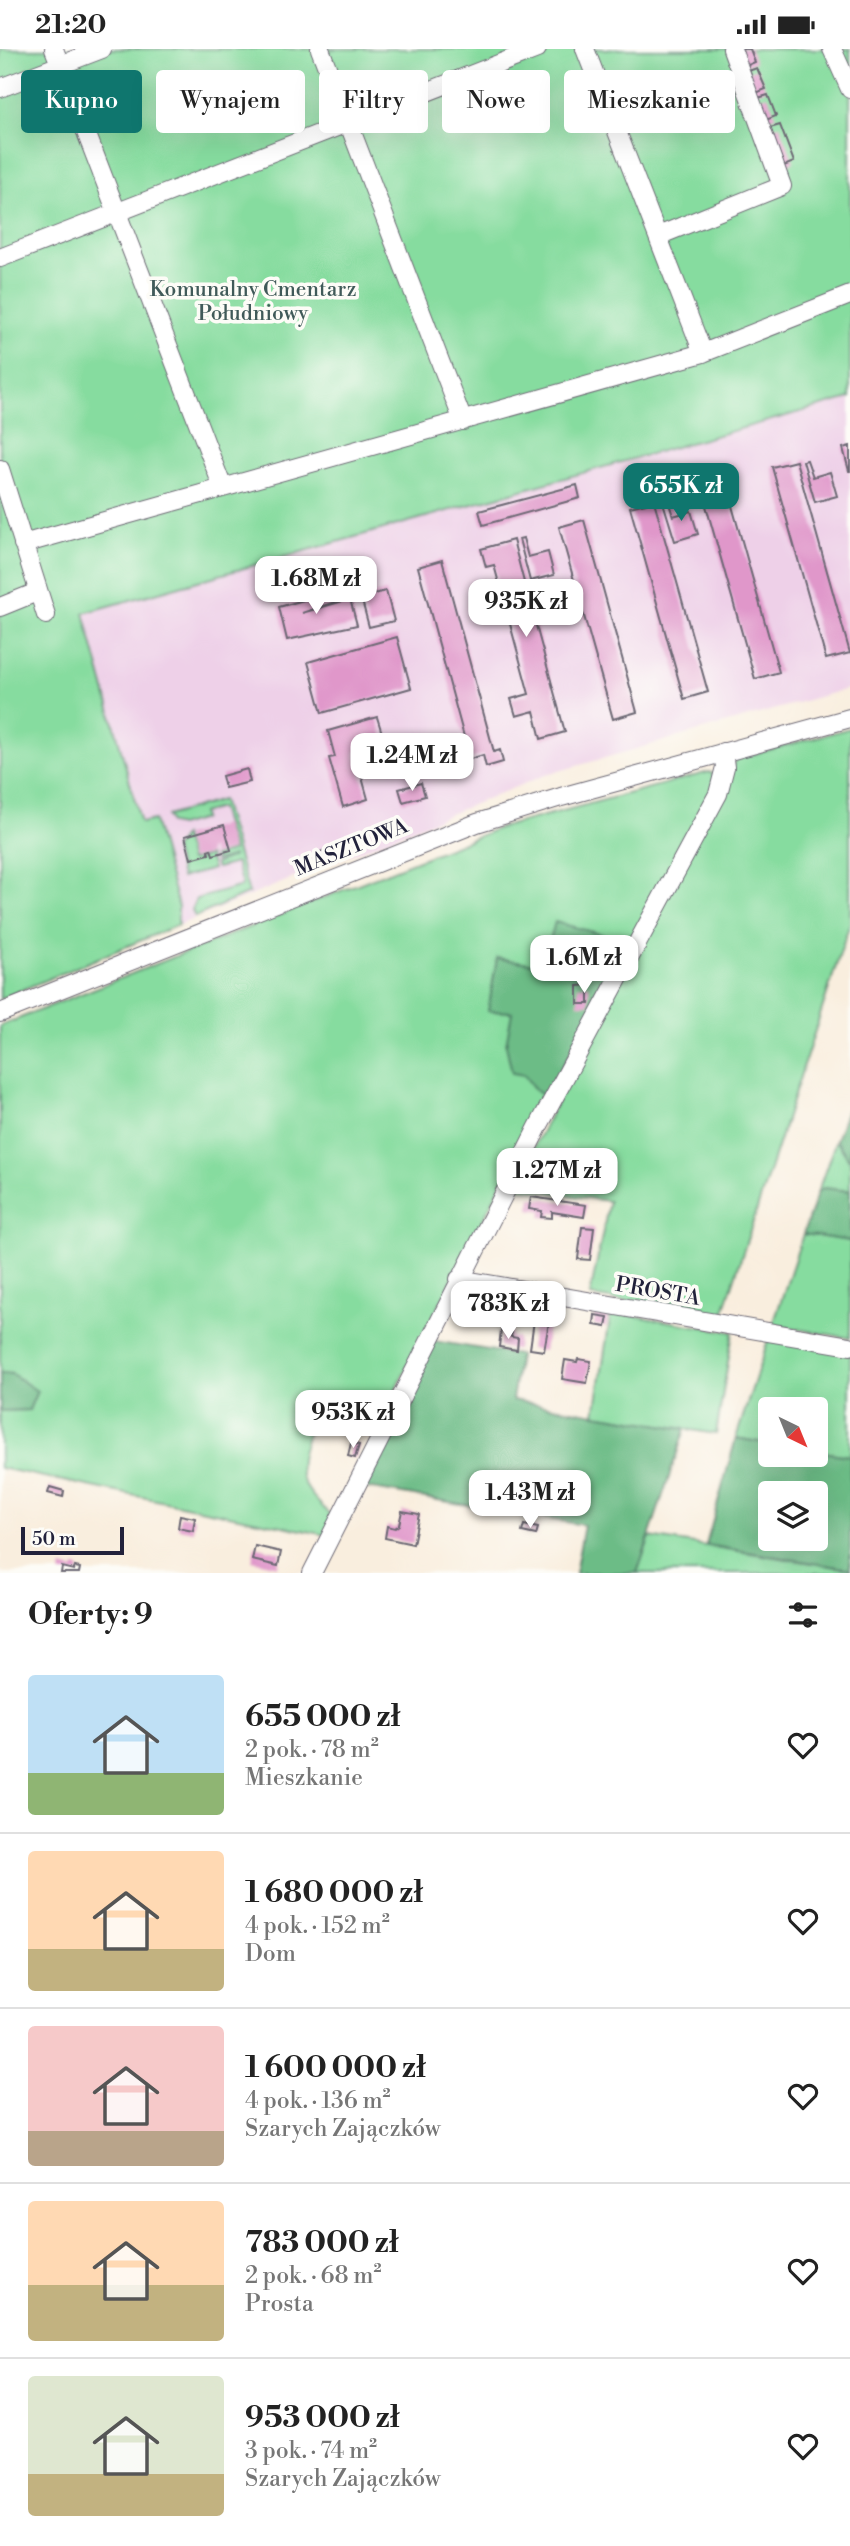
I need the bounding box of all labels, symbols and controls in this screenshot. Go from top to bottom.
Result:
text: 21:20 [35,9,106,41]
chip: Kupno [21,70,142,133]
chip: Wynajem [156,70,305,133]
chip: Filtry [319,70,428,133]
chip: Nowe [442,70,550,133]
chip: Mieszkanie [564,70,735,133]
park label: Komunalny Cmentarz Południowy [149,277,357,327]
pin: 655K zł [616,463,746,523]
text: 655K zł [639,472,723,500]
pin: 1.68M zł [244,557,388,616]
text: 1.68M zł [271,565,361,593]
pin: 935K zł [461,579,591,639]
text: 935K zł [484,588,568,616]
pin: 1.24M zł [340,733,484,793]
text: 1.24M zł [366,742,458,770]
street label: MASZTOWA [291,813,413,883]
pin: 1.6M zł [519,935,649,995]
text: 1.6M zł [546,944,622,972]
pin: 1.27M zł [485,1149,629,1208]
text: 1.27M zł [513,1157,601,1185]
street label: PROSTA [613,1272,703,1312]
pin: 783K zł [443,1281,573,1341]
text: 783K zł [467,1290,549,1318]
pin: 953K zł [288,1391,418,1450]
north arrow [758,1397,828,1467]
map controls [758,1397,828,1551]
text: 953K zł [311,1399,395,1427]
pin: 1.43M zł [458,1471,602,1530]
text: 1.43M zł [485,1479,575,1507]
button: layers [758,1481,828,1551]
scale bar [21,1524,124,1556]
text: 50 m [32,1527,76,1551]
text: Oferty: 9 [28,1596,153,1634]
icon: filters [784,1596,822,1634]
text: 655 000 zł [245,1698,400,1736]
icon: home [84,1703,168,1787]
icon: heart [784,1726,822,1764]
text: 2 pok. · 78 m² [245,1736,379,1764]
text: Mieszkanie [245,1764,363,1792]
text: 1 680 000 zł [245,1874,423,1912]
icon: home [84,1879,168,1963]
icon: heart [784,1902,822,1940]
text: 4 pok. · 152 m² [245,1912,390,1940]
text: Dom [245,1940,296,1968]
text: 1 600 000 zł [245,2049,426,2087]
icon: home [84,2054,168,2138]
icon: heart [784,2077,822,2115]
text: 4 pok. · 136 m² [245,2087,391,2115]
text: Szarych Zajączków [245,2115,441,2143]
text: 783 000 zł [245,2224,399,2262]
icon: home [84,2229,168,2313]
icon: heart [784,2252,822,2290]
text: 2 pok. · 68 m² [245,2262,382,2290]
text: Prosta [245,2290,314,2318]
text: 953 000 zł [245,2399,400,2437]
icon: home [84,2404,168,2488]
icon: heart [784,2427,822,2465]
text: 3 pok. · 74 m² [245,2437,377,2465]
text: Szarych Zajączków [245,2465,441,2493]

